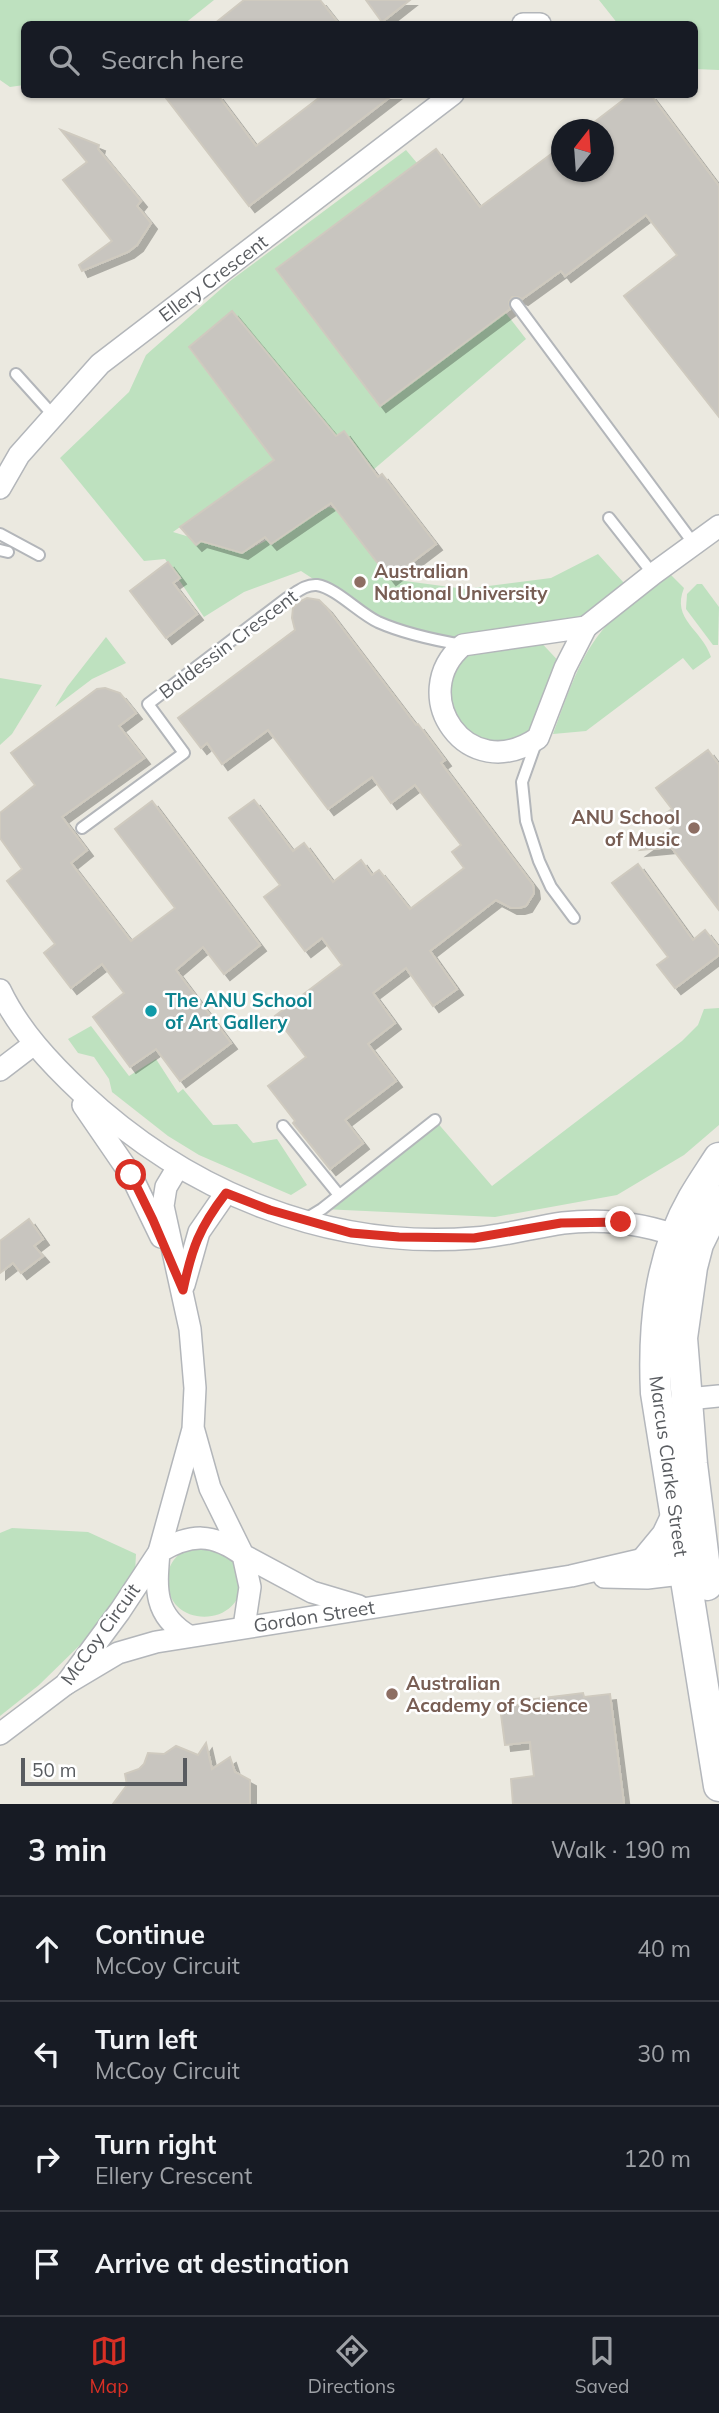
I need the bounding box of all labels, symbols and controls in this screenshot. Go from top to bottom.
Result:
search box [21,21,698,98]
icon: search [45,41,83,79]
text: Search here [101,43,244,76]
north arrow [551,119,614,182]
street label: Ellery Crescent [154,229,272,327]
place label: Australian National University [374,559,548,605]
marker: Australian National University [352,574,368,590]
street label: Baldessin Crescent [154,584,302,704]
place label: ANU School of Music [571,805,680,851]
marker: ANU School of Music [686,820,702,836]
place label: The ANU School of Art Gallery [165,988,312,1034]
marker: The ANU School of Art Gallery [143,1003,159,1019]
route start [115,1159,146,1190]
route end [605,1206,636,1237]
street label: Marcus Clarke Street [644,1374,694,1558]
street label: McCoy Circuit [55,1578,145,1689]
street label: Gordon Street [252,1595,377,1637]
place label: Australian Academy of Science [406,1671,588,1717]
marker: Australian Academy of Science [384,1686,400,1702]
scale bar [21,1755,187,1787]
text: 50 m [32,1758,76,1782]
text: 3 min [28,1831,107,1869]
text: Walk · 190 m [551,1835,691,1864]
text: Continue [95,1918,205,1951]
icon: ahead [28,1930,66,1968]
text: 40 m [637,1934,691,1963]
text: McCoy Circuit [95,1951,240,1980]
text: Turn left [95,2023,197,2056]
icon: left [28,2035,66,2073]
text: 30 m [637,2039,691,2068]
text: McCoy Circuit [95,2056,240,2085]
text: Turn right [95,2128,216,2161]
icon: right [28,2140,66,2178]
text: 120 m [623,2144,691,2173]
text: Ellery Crescent [95,2161,252,2190]
icon: arrive [28,2245,66,2283]
text: Arrive at destination [95,2247,350,2280]
tab: Map [90,2332,129,2398]
tab: Directions [308,2332,396,2398]
tab: Saved [575,2332,629,2398]

